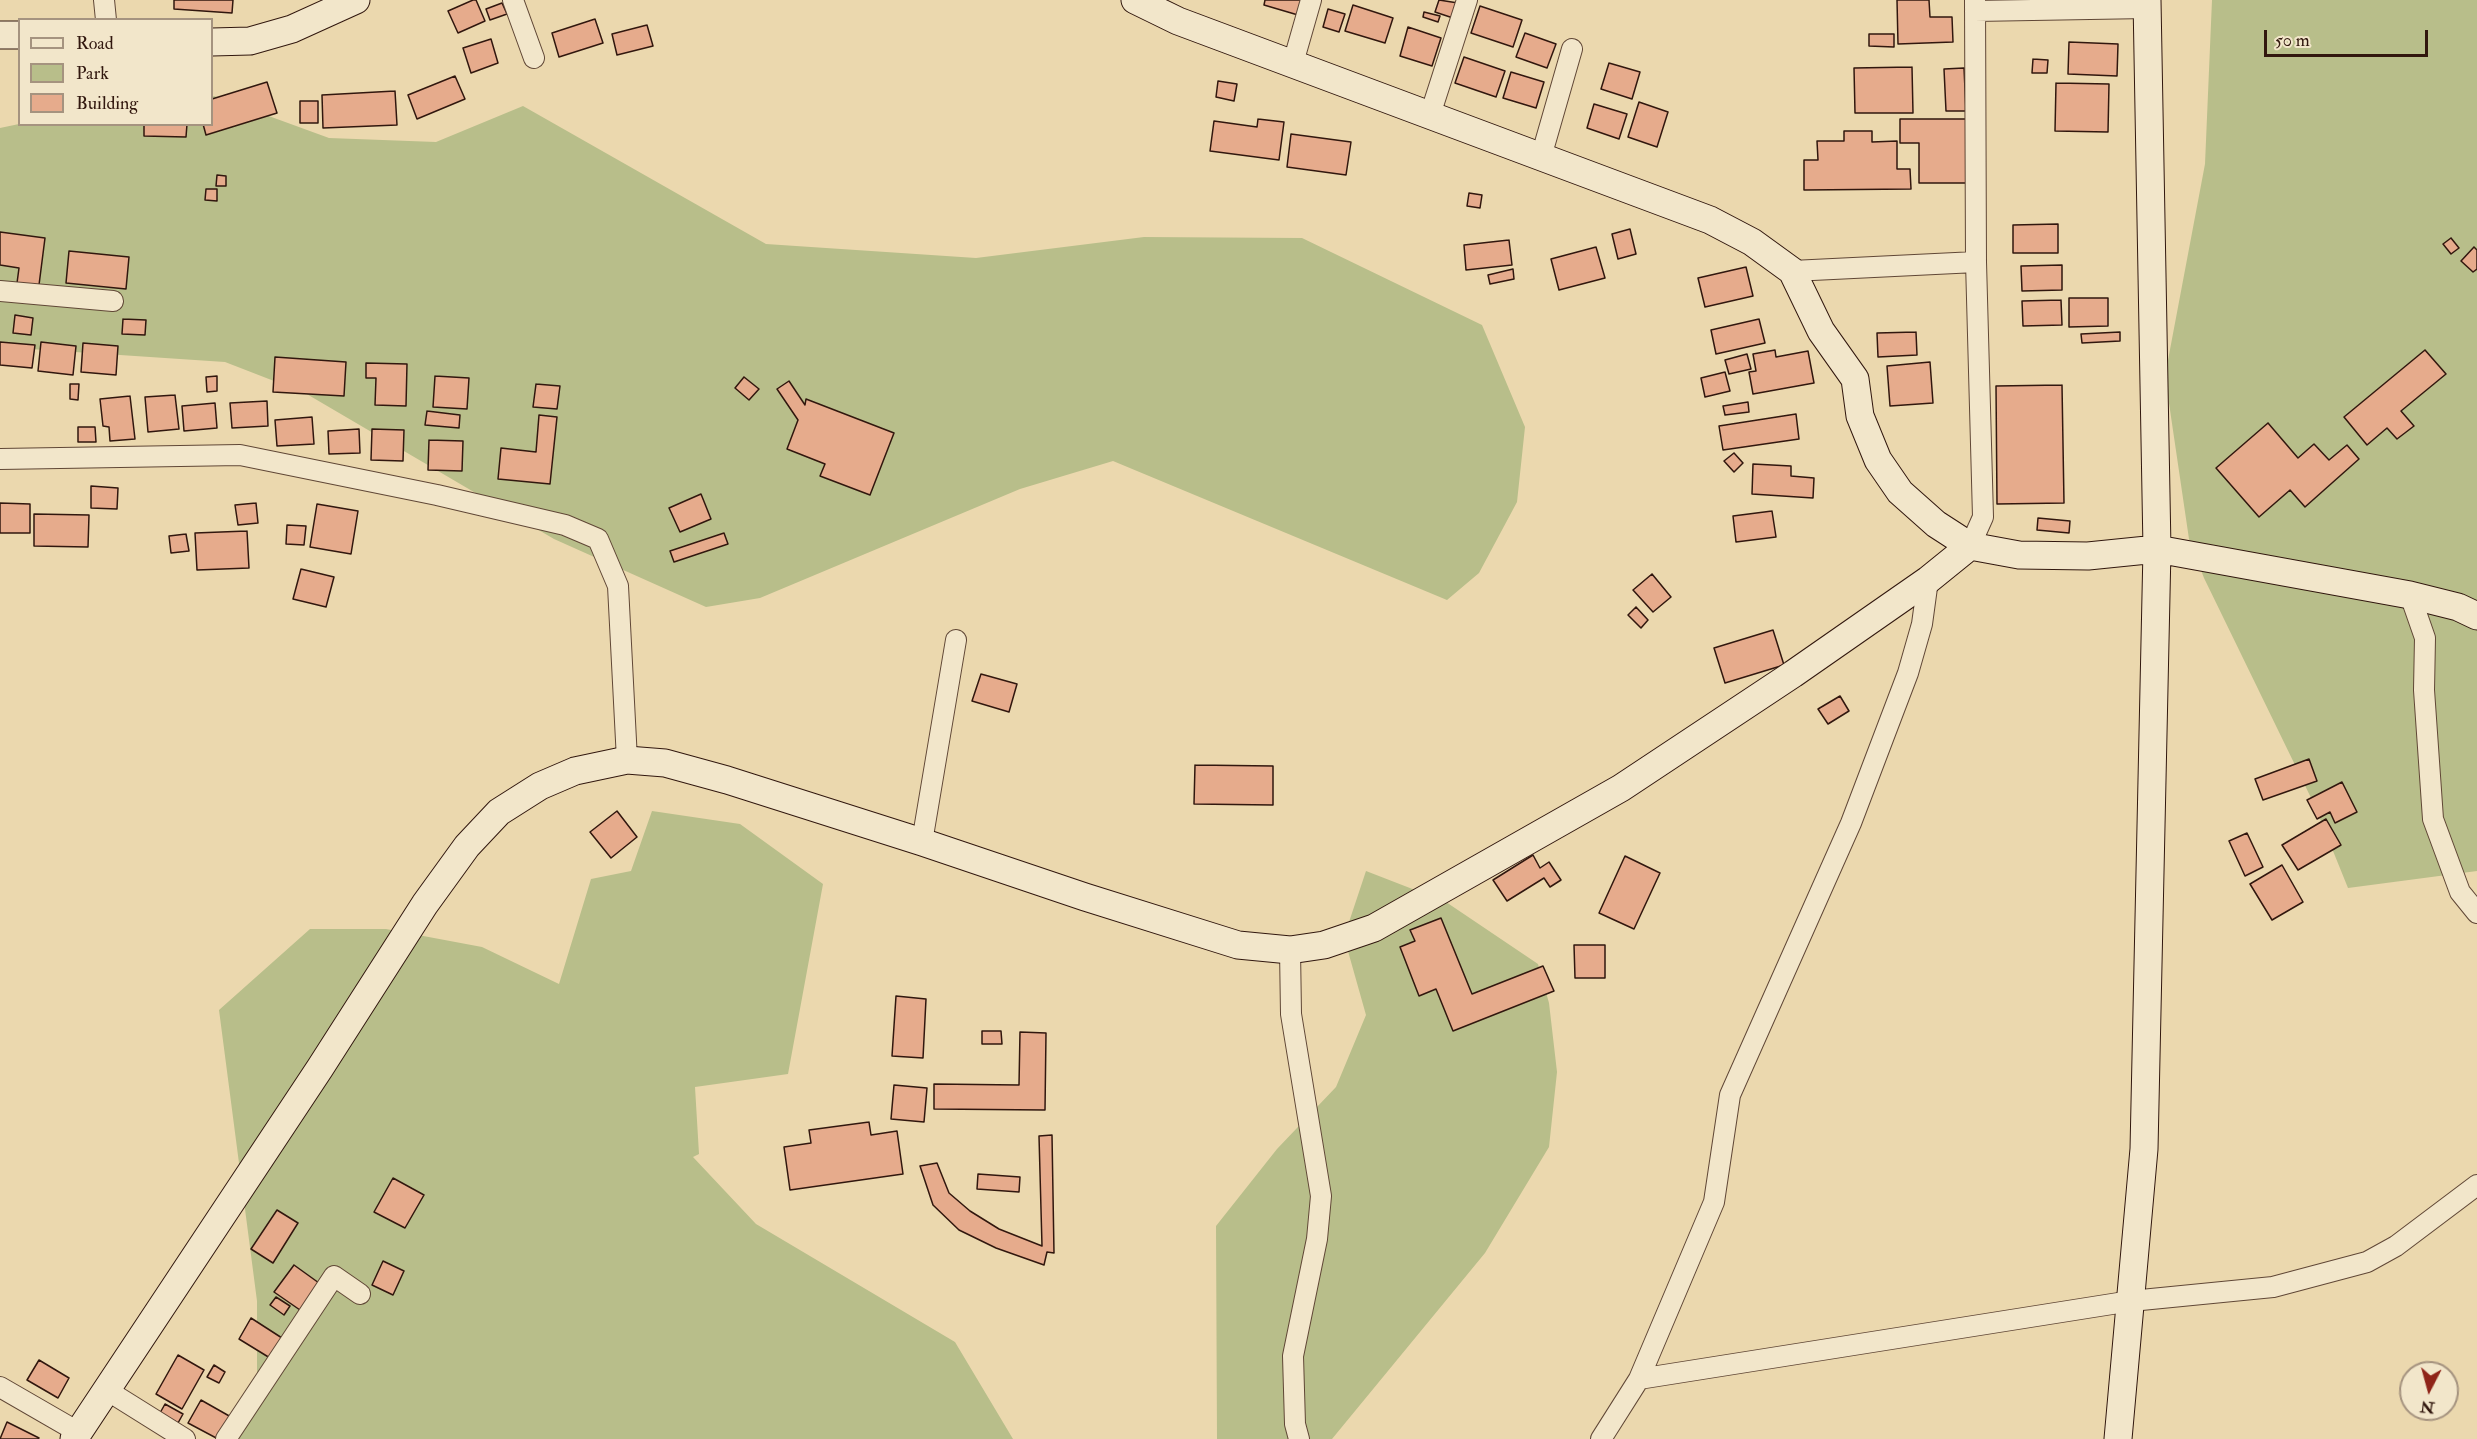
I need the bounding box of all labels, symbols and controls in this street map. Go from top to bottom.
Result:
legend [18,18,213,126]
scale bar [2267,18,2430,56]
text: 50 m [2275,29,2310,52]
text: Road [76,32,114,55]
text: Park [76,62,109,85]
text: Building [76,92,138,115]
north arrow [2399,1361,2459,1421]
text: N [2419,1396,2436,1418]

